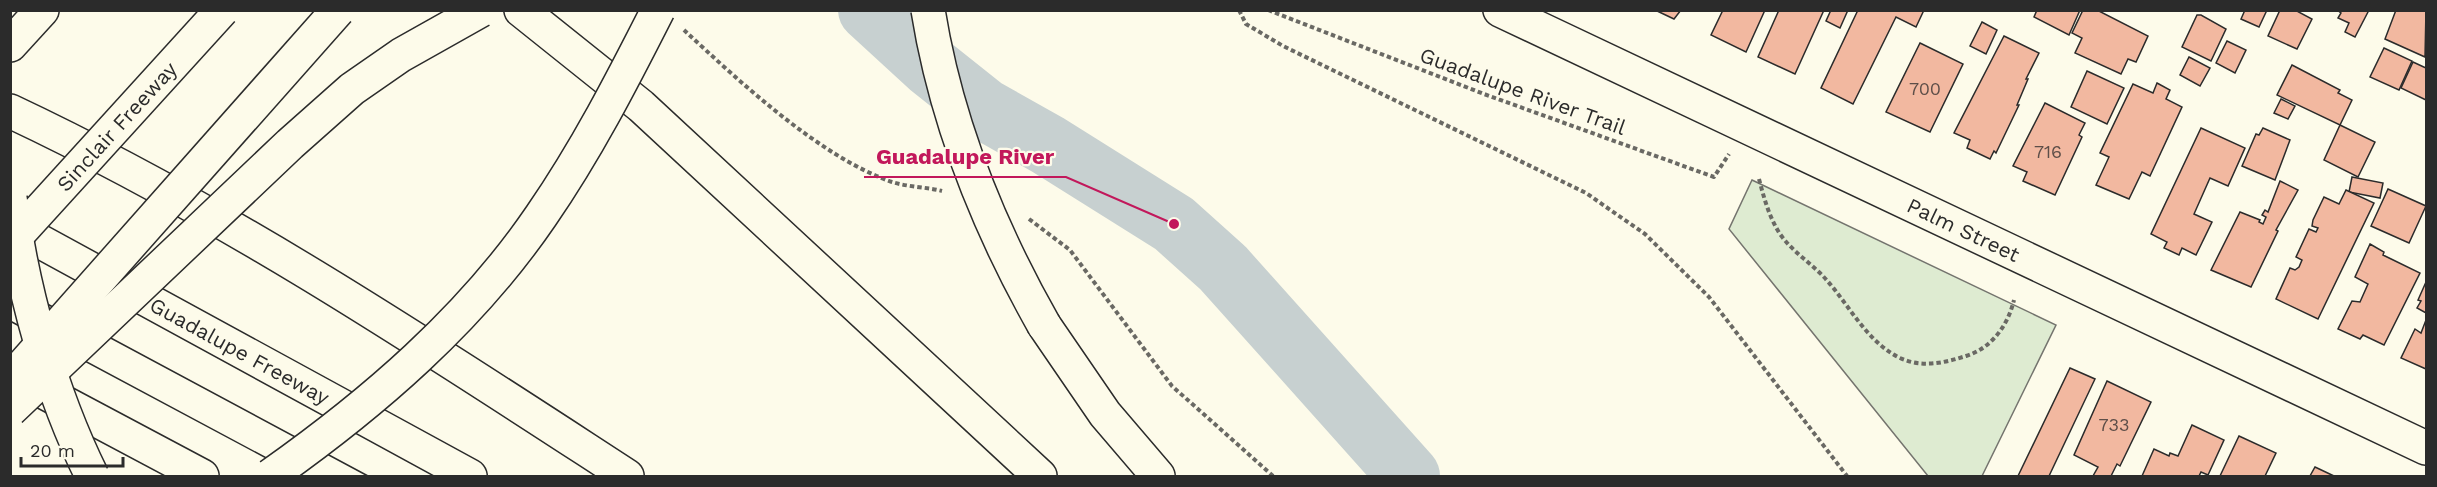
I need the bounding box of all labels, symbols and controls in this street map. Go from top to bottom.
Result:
street label: Guadalupe River Trail [1417,42,1630,140]
street label: Sinclair Freeway [51,56,182,196]
house number: 700 [1909,78,1941,99]
callout: Guadalupe River [864,137,1066,177]
house number: 716 [2034,141,2062,162]
text: Guadalupe River [876,144,1055,169]
street label: Palm Street [1903,192,2024,267]
street label: Guadalupe Freeway [146,291,334,410]
house number: 733 [2098,414,2130,435]
scale bar [21,430,123,468]
text: 20 m [30,440,75,461]

